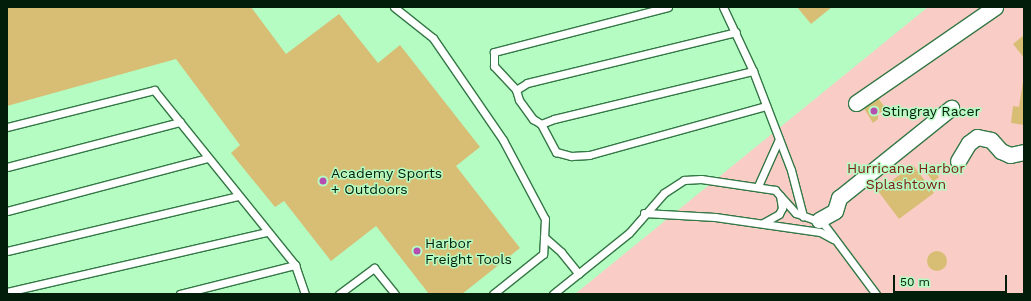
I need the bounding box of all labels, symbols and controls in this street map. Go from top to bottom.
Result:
place label: Stingray Racer [882,103,981,119]
marker: Stingray Racer [869,106,879,116]
park label: Hurricane Harbor Splashtown [847,160,965,192]
place label: Academy Sports + Outdoors [331,165,442,198]
marker: Academy Sports + Outdoors [318,176,328,186]
place label: Harbor Freight Tools [425,235,512,268]
marker: Harbor Freight Tools [412,246,422,256]
scale bar [895,267,1009,293]
text: 50 m [900,275,930,289]

